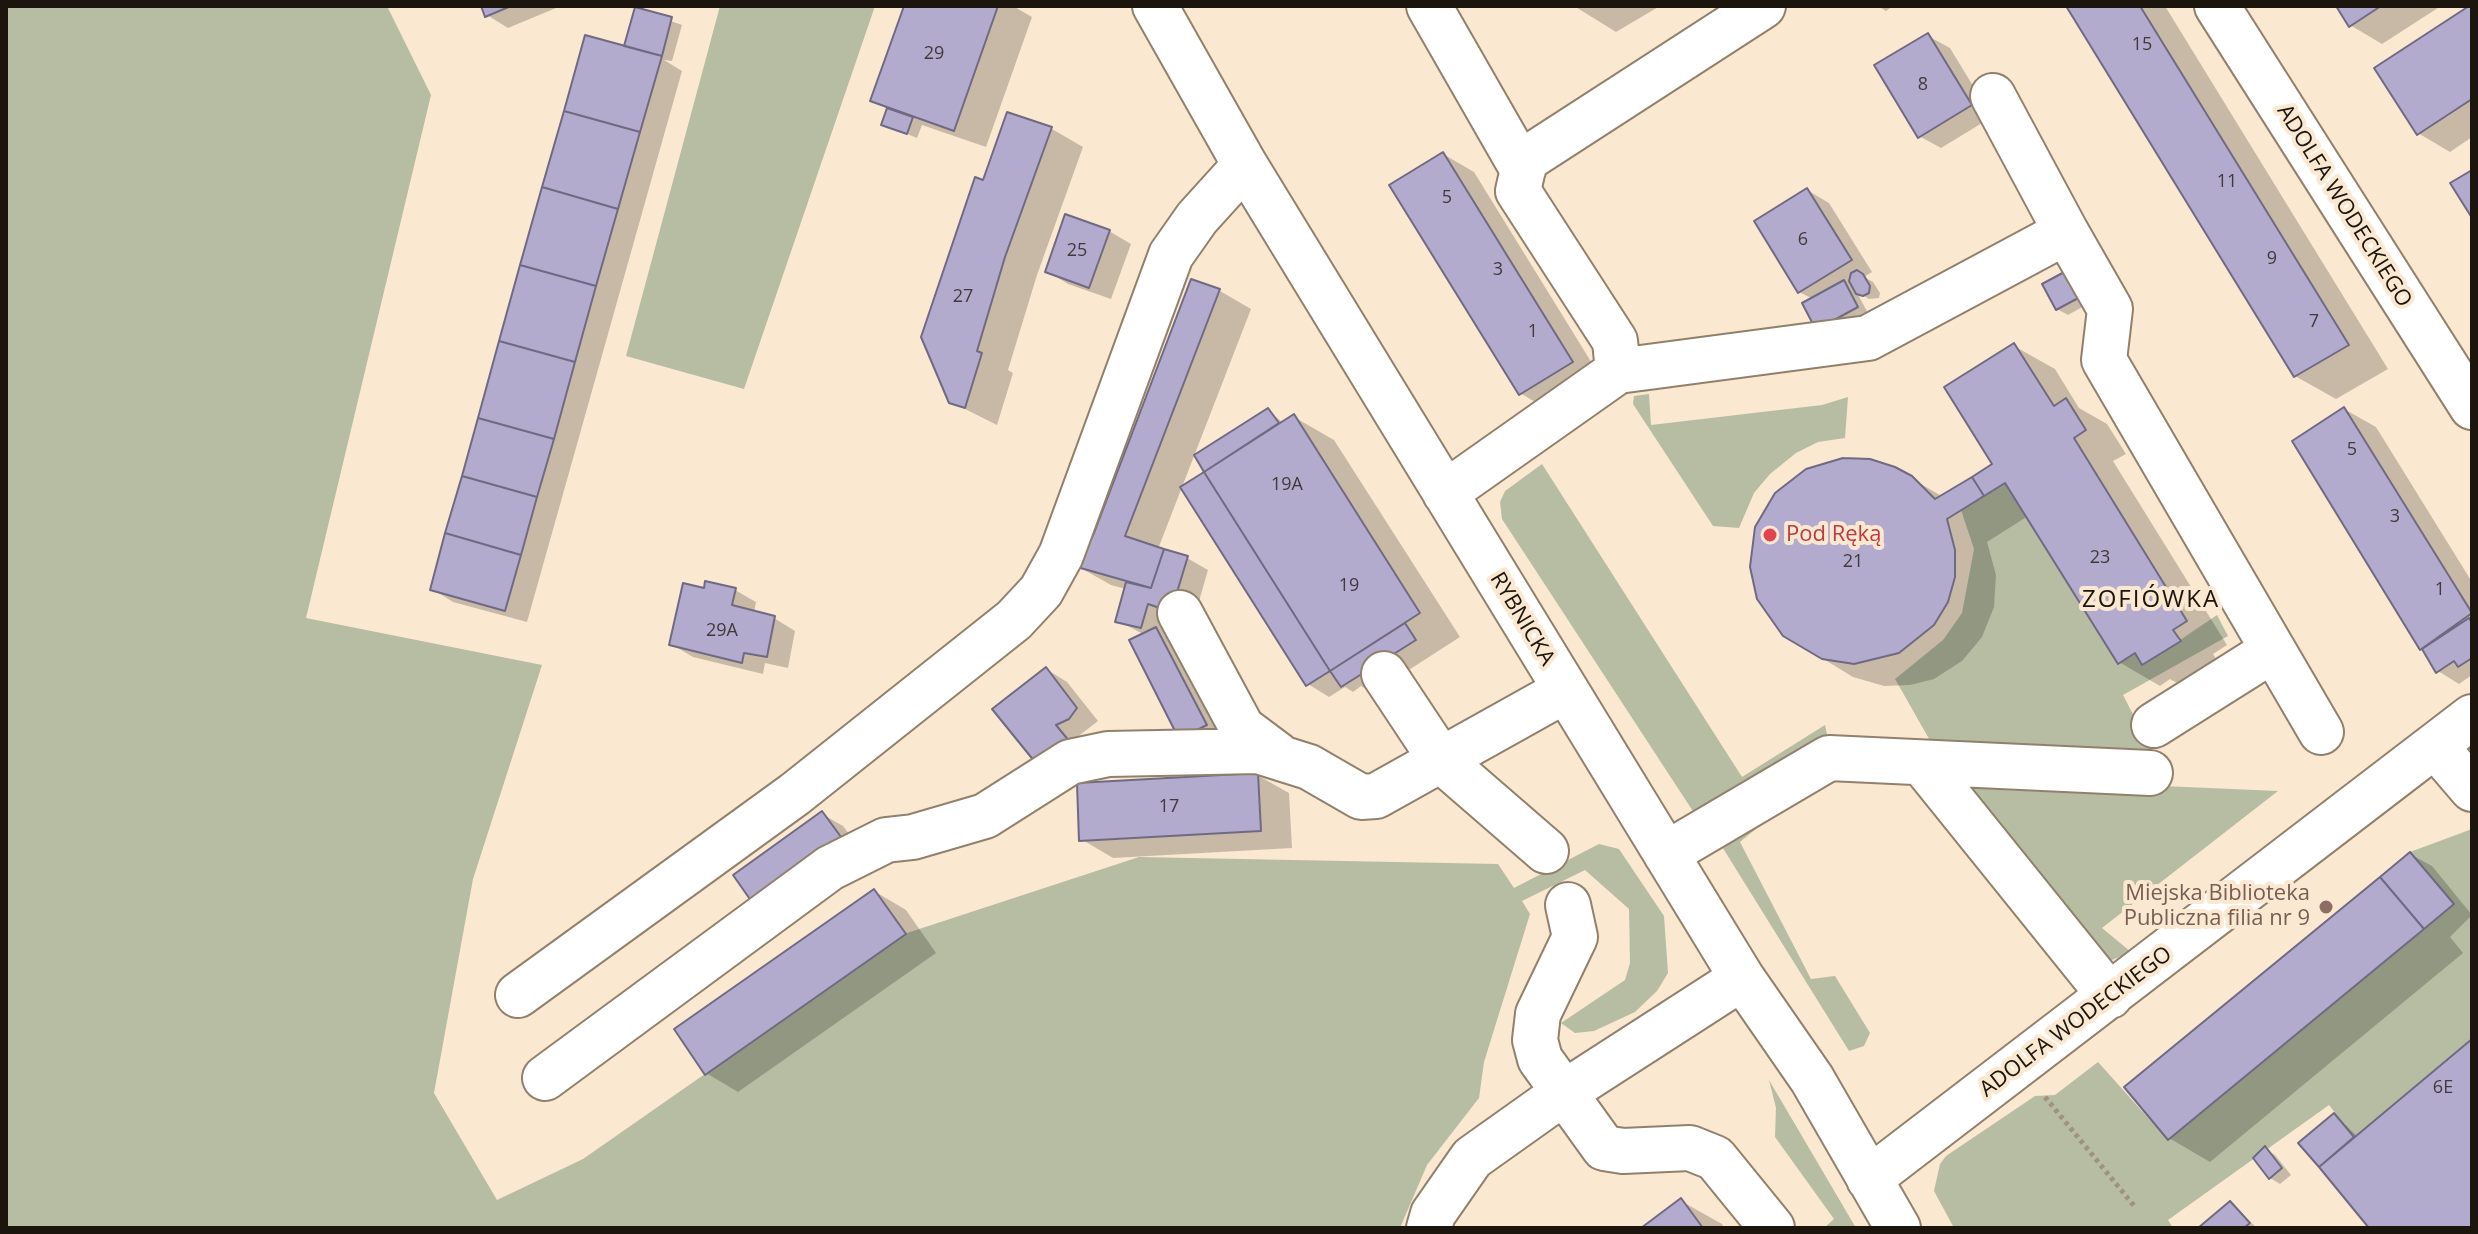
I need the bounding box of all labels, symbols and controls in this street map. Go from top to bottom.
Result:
house number: 15 [2132,34,2152,56]
house number: 29 [924,43,944,65]
house number: 8 [1918,74,1928,96]
street label: ADOLFA WODECKIEGO [2271,100,2417,312]
house number: 11 [2217,171,2237,193]
house number: 5 [1442,187,1452,209]
house number: 6 [1798,229,1808,251]
house number: 25 [1067,240,1087,262]
house number: 9 [2267,248,2277,270]
house number: 3 [1493,259,1503,281]
house number: 27 [953,286,973,308]
house number: 7 [2309,311,2319,333]
house number: 1 [1528,321,1538,343]
house number: 5 [2347,439,2357,461]
house number: 19A [1271,474,1303,496]
house number: 3 [2390,506,2400,528]
place label: Pod Ręką [1786,522,1881,548]
marker: Pod Ręką [1761,526,1779,544]
house number: 23 [2090,547,2110,569]
house number: 21 [1843,551,1863,573]
street label: RYBNICKA [1484,568,1560,670]
house number: 19 [1339,575,1359,597]
house number: 1 [2435,579,2445,601]
district label: ZOFIÓWKA [2082,586,2220,614]
house number: 29A [706,620,738,642]
house number: 17 [1159,796,1179,818]
place label: Miejska Biblioteka Publiczna filia nr 9 [2124,881,2310,932]
marker: Miejska Biblioteka Publiczna filia nr 9 [2317,898,2335,916]
street label: ADOLFA WODECKIEGO [1975,941,2177,1103]
house number: 6E [2433,1077,2453,1099]

